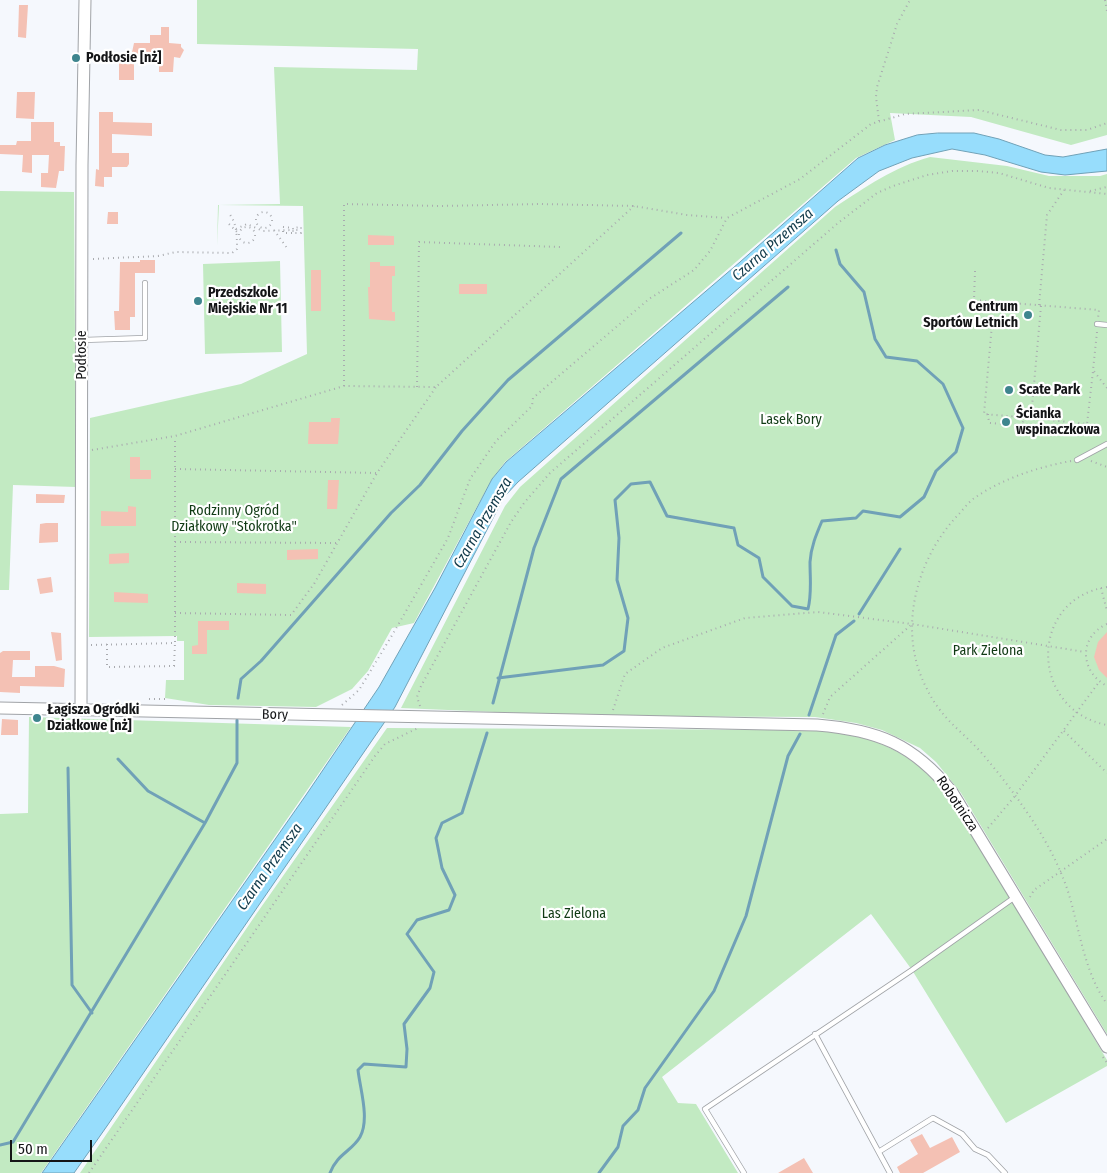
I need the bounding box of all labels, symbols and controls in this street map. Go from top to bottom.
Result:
place label: Podłosie [nż] [86,50,161,66]
marker: Podłosie [nż] [70,52,82,64]
water label: Czarna Przemsza [729,205,817,285]
place label: Przedszkole Miejskie Nr 11 [208,285,287,318]
marker: Przedszkole Miejskie Nr 11 [192,295,204,307]
place label: Centrum Sportów Letnich [923,299,1018,332]
marker: Centrum Sportów Letnich [1022,309,1034,321]
street label: Podłosie [74,330,90,380]
place label: Scate Park [1019,382,1080,398]
marker: Scate Park [1003,384,1015,396]
place label: Ścianka wspinaczkowa [1016,406,1100,438]
park label: Lasek Bory [760,412,822,428]
marker: Ścianka wspinaczkowa [1000,416,1012,428]
water label: Czarna Przemsza [450,474,516,572]
park label: Rodzinny Ogród Działkowy "Stokrotka" [171,503,297,536]
park label: Park Zielona [953,643,1023,659]
place label: Łagisza Ogródki Działkowe [nż] [47,702,139,734]
street label: Bory [262,706,288,724]
marker: Łagisza Ogródki Działkowe [nż] [31,712,43,724]
street label: Robotnicza [932,773,982,835]
water label: Czarna Przemsza [233,820,307,914]
park label: Las Zielona [542,906,606,922]
scale bar [12,1130,95,1162]
text: 50 m [18,1140,48,1158]

